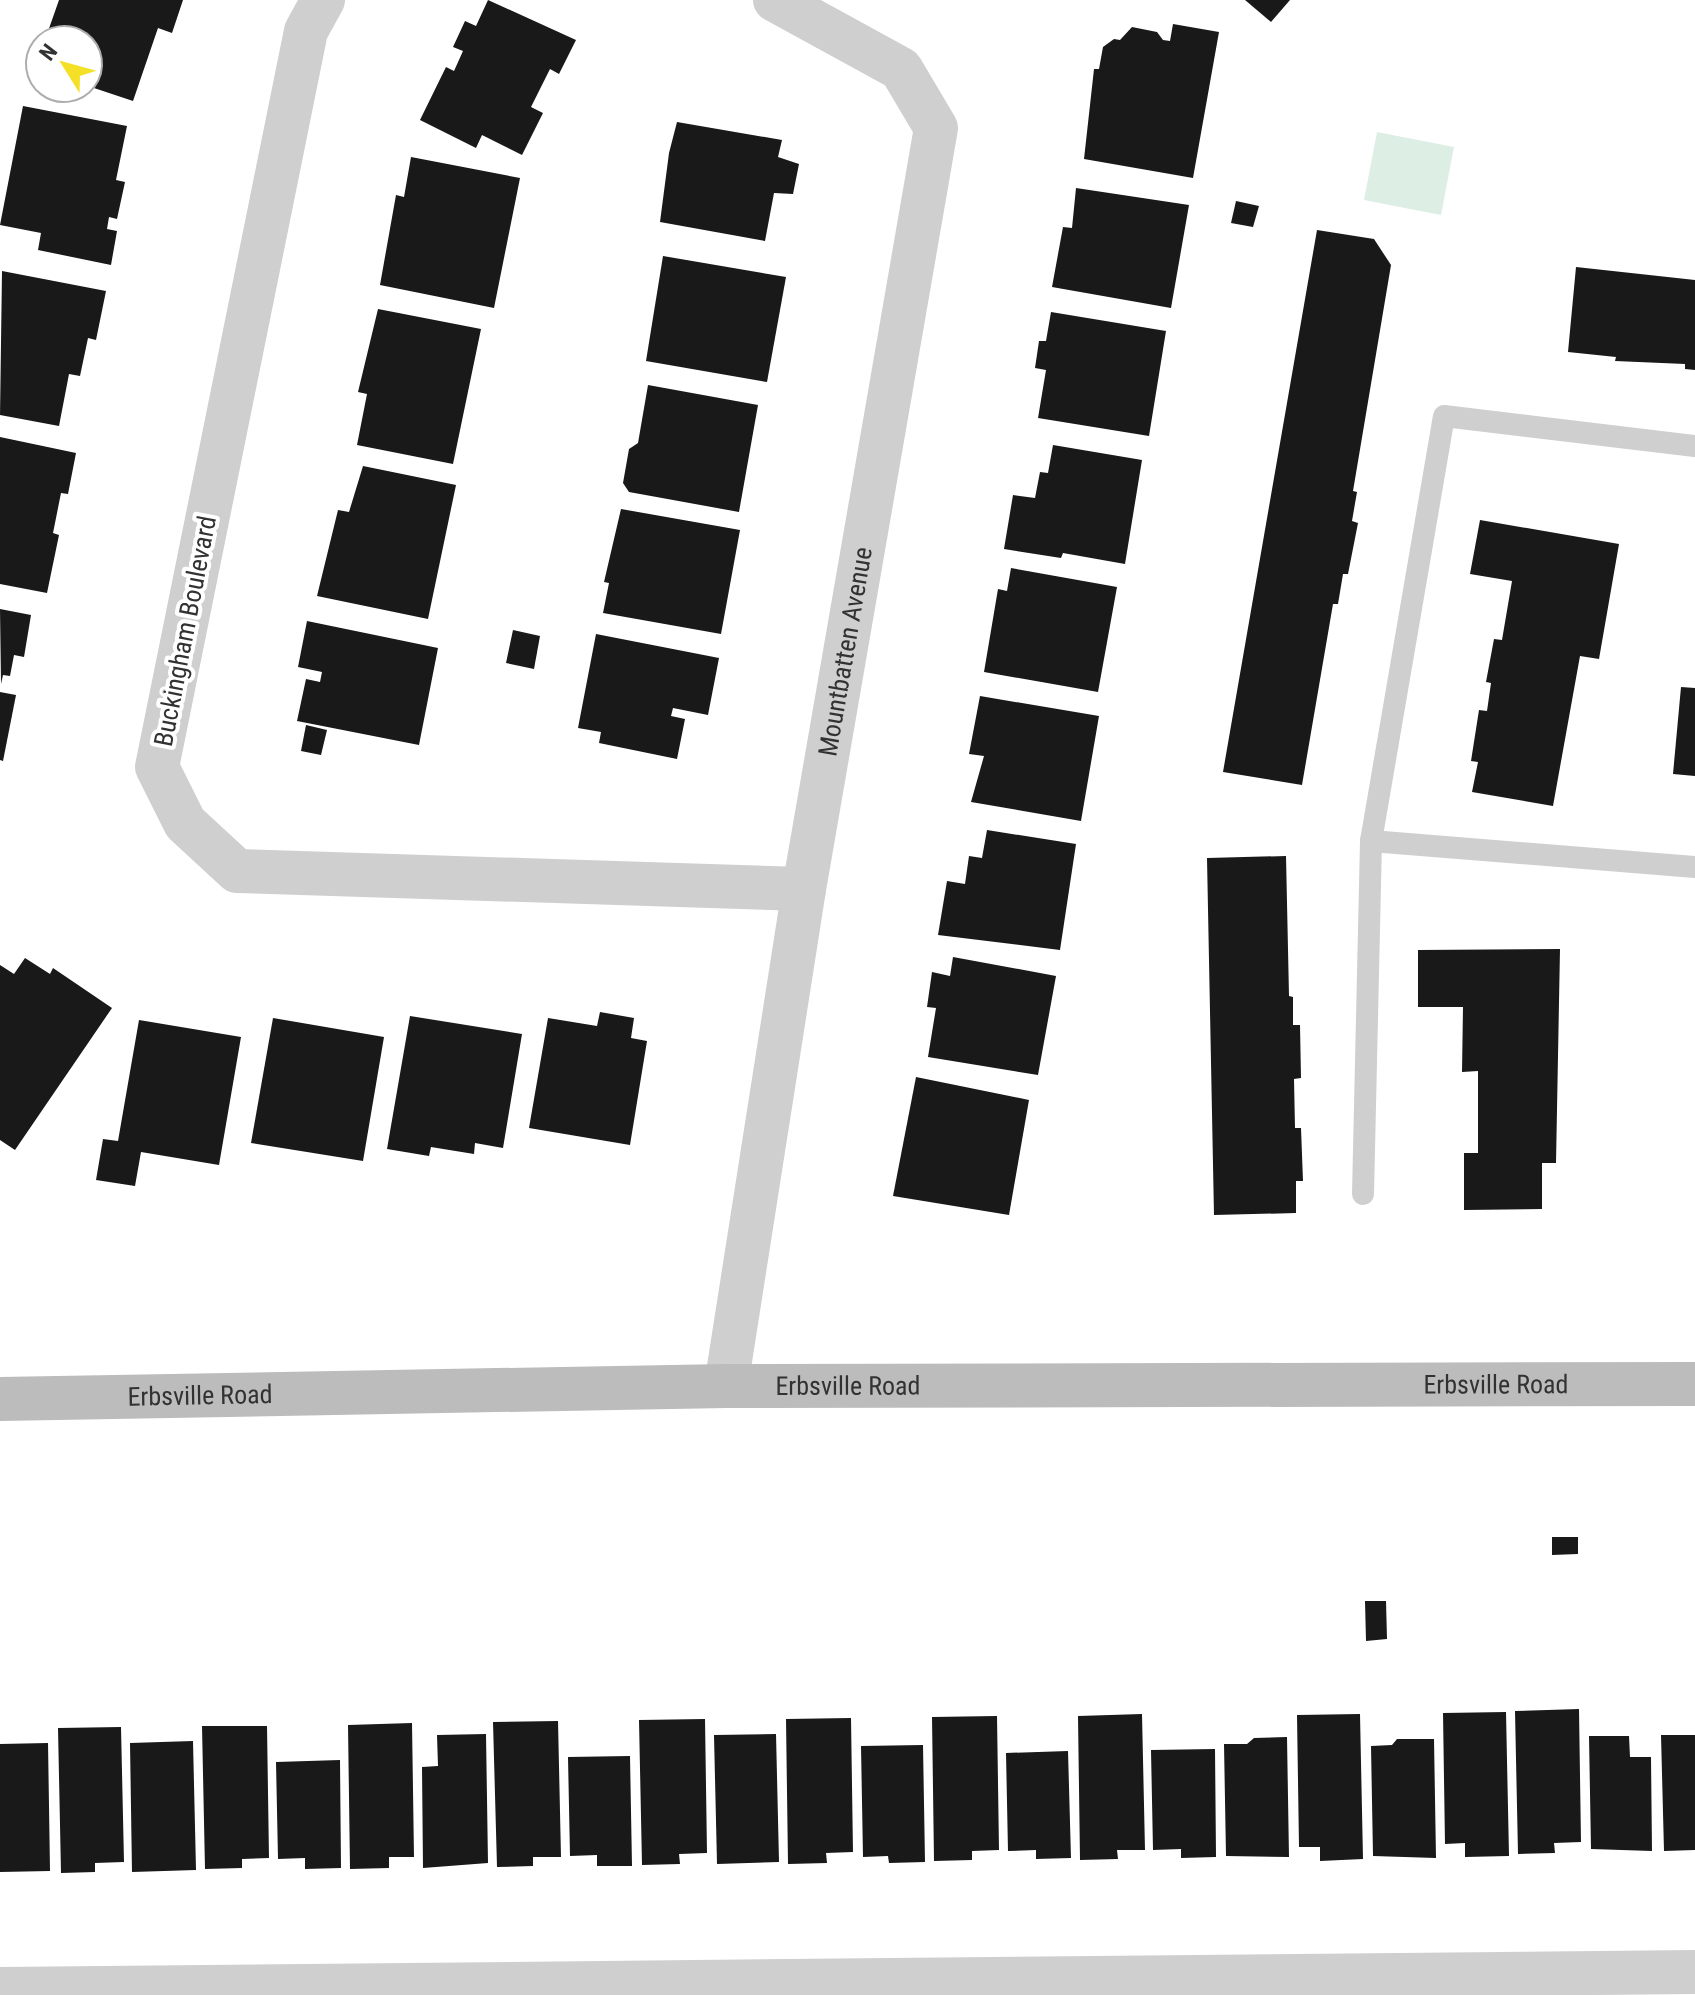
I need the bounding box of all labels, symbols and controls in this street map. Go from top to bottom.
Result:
north arrow [24,24,104,104]
text: N [34,39,62,65]
street label: Buckingham Boulevard [148,513,222,749]
street label: Mountbatten Avenue [812,545,878,759]
street label: Erbsville Road [1423,1369,1568,1400]
street label: Erbsville Road [775,1371,920,1401]
street label: Erbsville Road [127,1379,273,1412]

